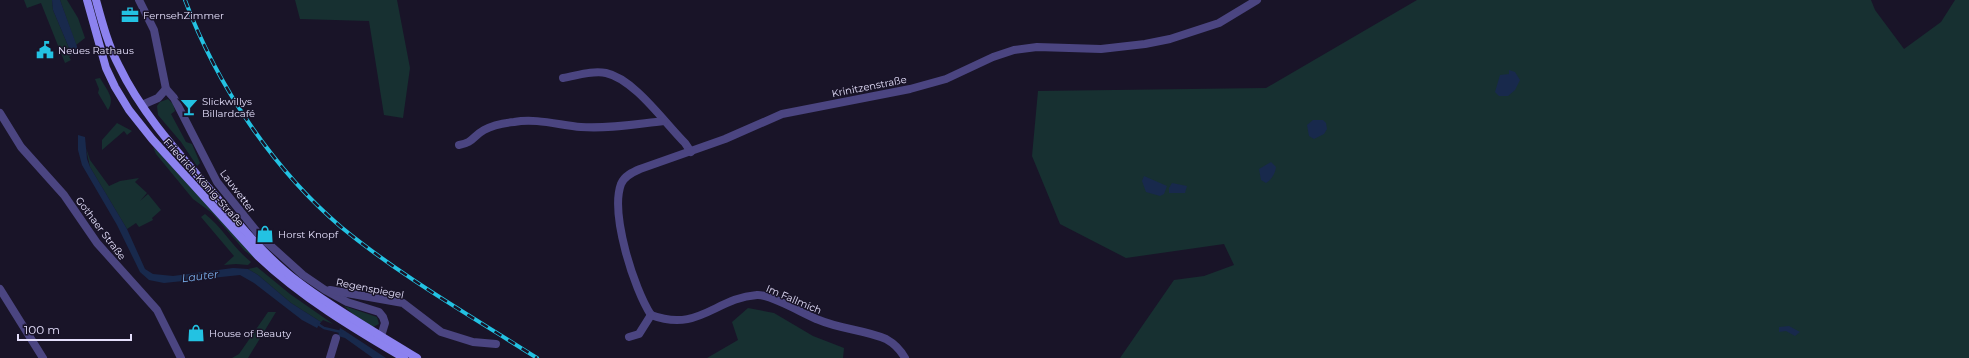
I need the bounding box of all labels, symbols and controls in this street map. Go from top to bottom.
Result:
office icon: FernsehZimmer [120,5,140,25]
place label: FernsehZimmer [143,9,224,22]
public building icon: Neues Rathaus [35,40,55,60]
place label: Neues Rathaus [58,44,134,57]
street label: Krinitzenstraße [831,73,908,100]
place label: Slickwillys Billardcafé [202,95,255,120]
bar icon: Slickwillys Billardcafé [179,97,199,117]
street label: Friedrich-König-Straße [161,136,247,229]
street label: Lauwetter [217,167,258,216]
street label: Gothaer Straße [73,194,129,262]
shop icon: Horst Knopf [255,224,275,244]
place label: Horst Knopf [278,228,339,241]
water label: Lauter [181,267,220,285]
street label: Regenspiegel [335,276,405,301]
street label: Im Fallmich [764,282,824,317]
scale bar [18,316,131,342]
text: 100 m [24,322,60,337]
shop icon: House of Beauty [186,323,206,343]
place label: House of Beauty [209,327,292,340]

